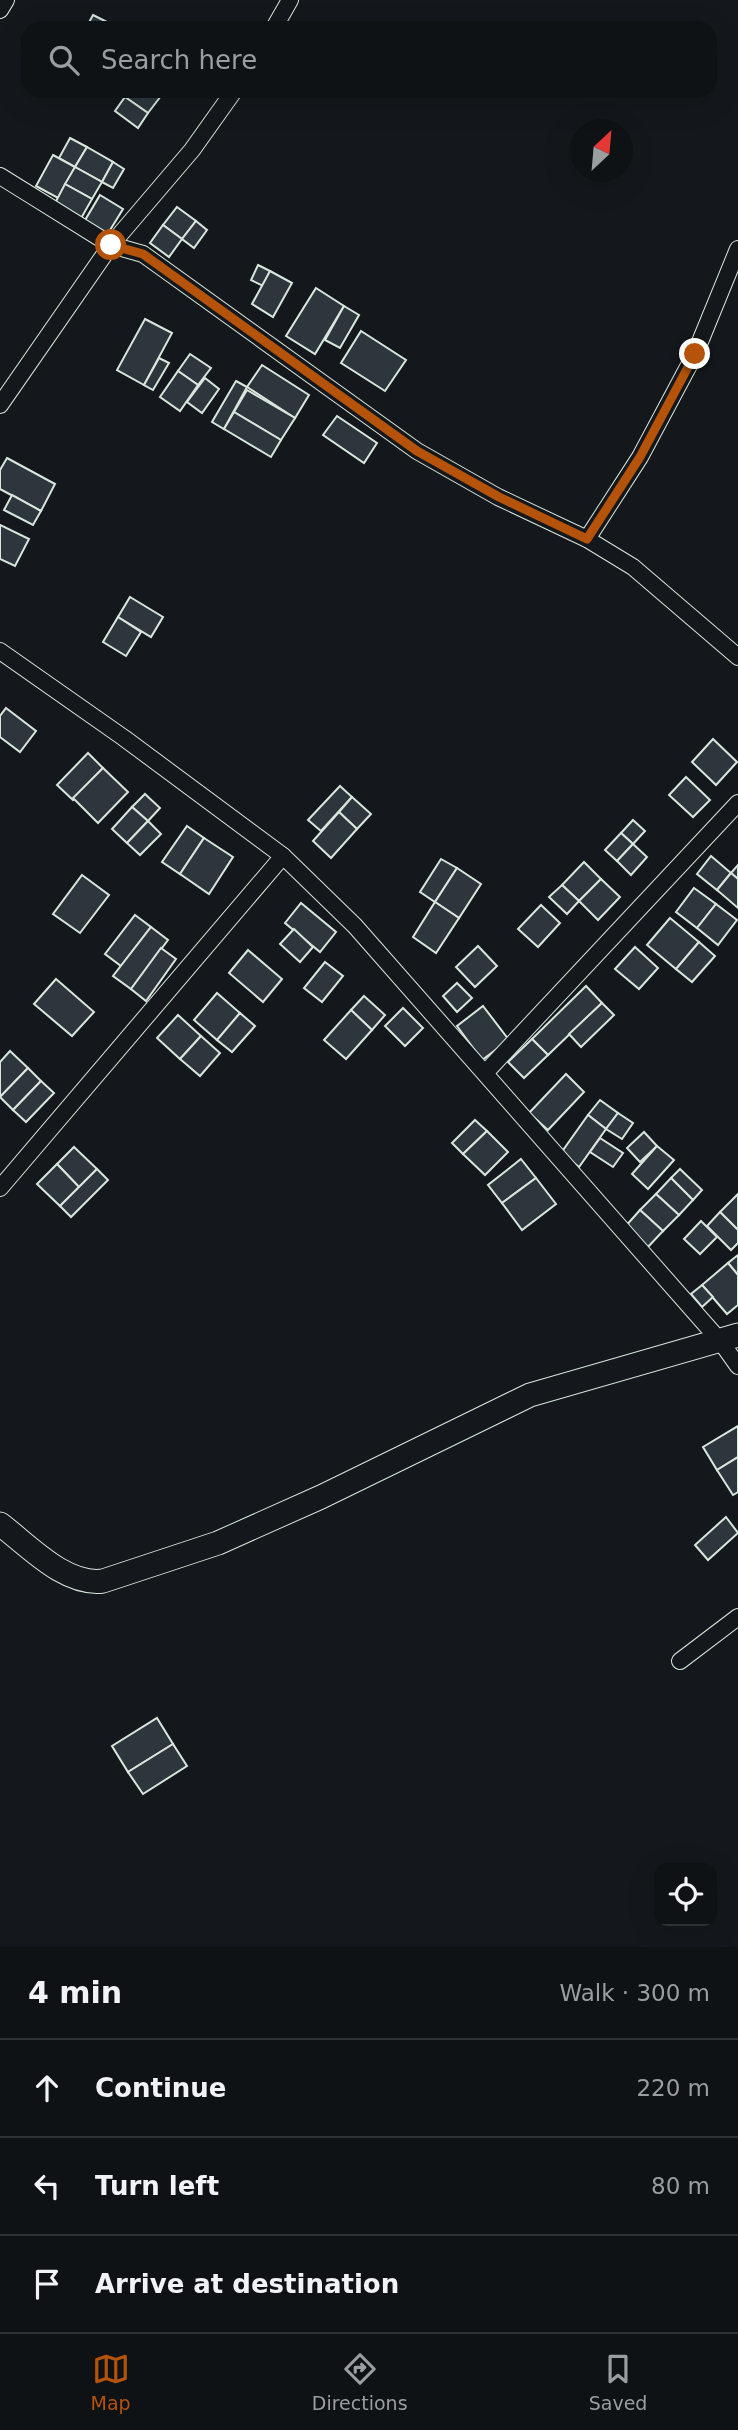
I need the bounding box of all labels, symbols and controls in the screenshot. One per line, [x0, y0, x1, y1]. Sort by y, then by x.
search box [21, 21, 717, 98]
icon: search [45, 41, 83, 79]
text: Search here [101, 45, 257, 75]
north arrow [570, 119, 633, 182]
route start [95, 229, 126, 260]
route end [679, 338, 710, 369]
map controls [654, 1863, 717, 1926]
button: locate [654, 1863, 717, 1926]
text: 4 min [28, 1975, 122, 2010]
text: Walk · 300 m [559, 1980, 710, 2006]
icon: ahead [28, 2069, 66, 2107]
text: Continue [95, 2073, 226, 2103]
text: 220 m [636, 2075, 710, 2101]
icon: left [28, 2167, 66, 2205]
text: Turn left [95, 2171, 219, 2201]
text: 80 m [651, 2173, 710, 2199]
icon: arrive [28, 2265, 66, 2303]
text: Arrive at destination [95, 2269, 399, 2299]
tab: Map [91, 2350, 131, 2414]
tab: Directions [312, 2350, 408, 2414]
tab: Saved [589, 2350, 647, 2414]

